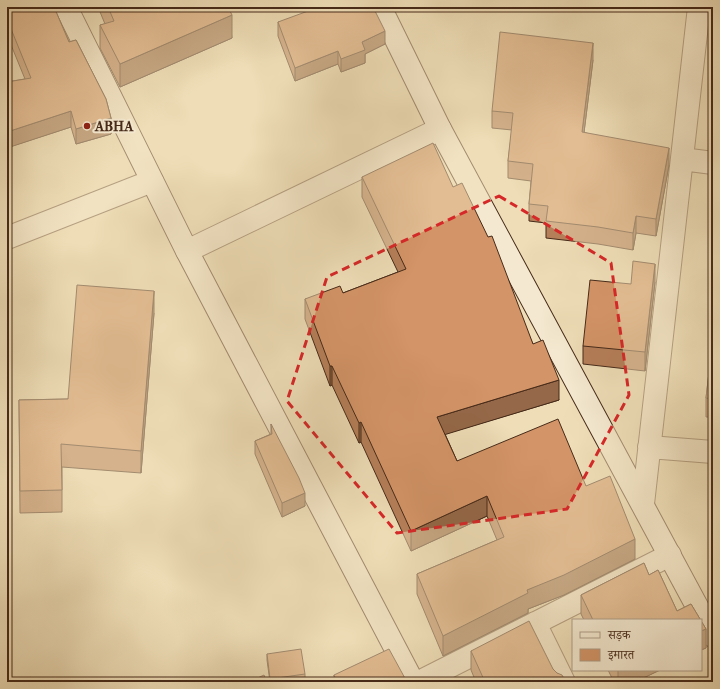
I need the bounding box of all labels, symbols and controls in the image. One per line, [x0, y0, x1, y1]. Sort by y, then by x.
place label: ABHA [94, 118, 134, 135]
marker: ABHA [82, 121, 92, 131]
legend [572, 619, 702, 671]
text: सड़क [607, 628, 632, 642]
text: इमारत [607, 648, 635, 662]

